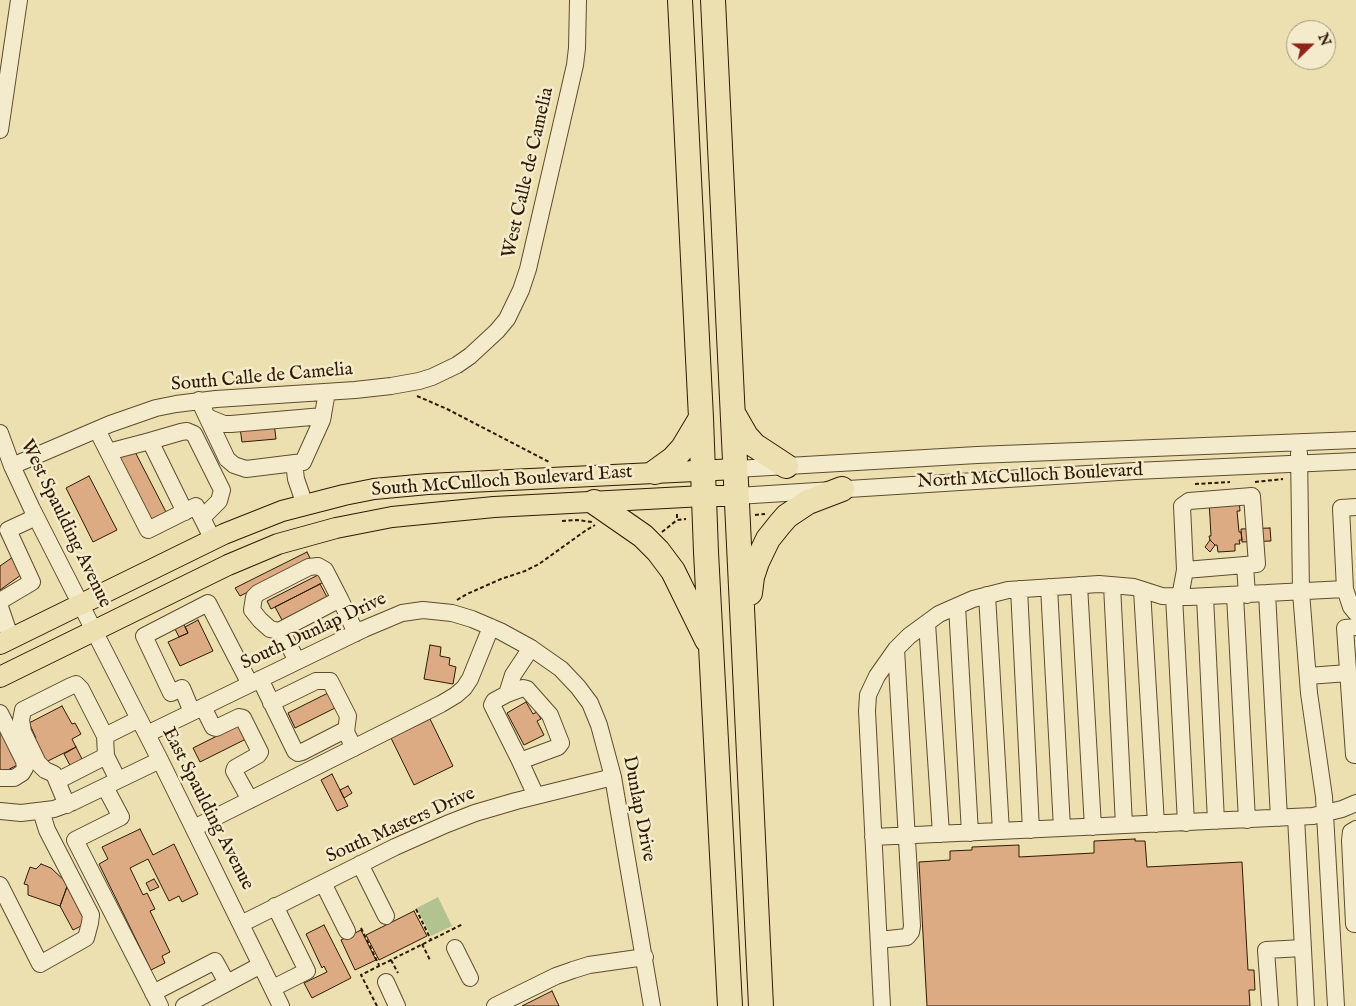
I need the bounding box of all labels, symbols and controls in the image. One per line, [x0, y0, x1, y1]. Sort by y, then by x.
north arrow [1286, 20, 1336, 70]
text: N [1313, 31, 1335, 49]
street label: West Calle de Camelia [498, 85, 560, 261]
street label: South Calle de Camelia [170, 359, 354, 397]
street label: West Spaulding Avenue [14, 436, 116, 612]
street label: North McCulloch Boulevard [916, 460, 1144, 494]
street label: South McCulloch Boulevard East [371, 462, 633, 502]
street label: South Dunlap Drive [238, 588, 390, 676]
street label: East Spaulding Avenue [156, 724, 258, 894]
street label: Dunlap Drive [617, 754, 659, 864]
street label: South Masters Drive [323, 783, 479, 869]

